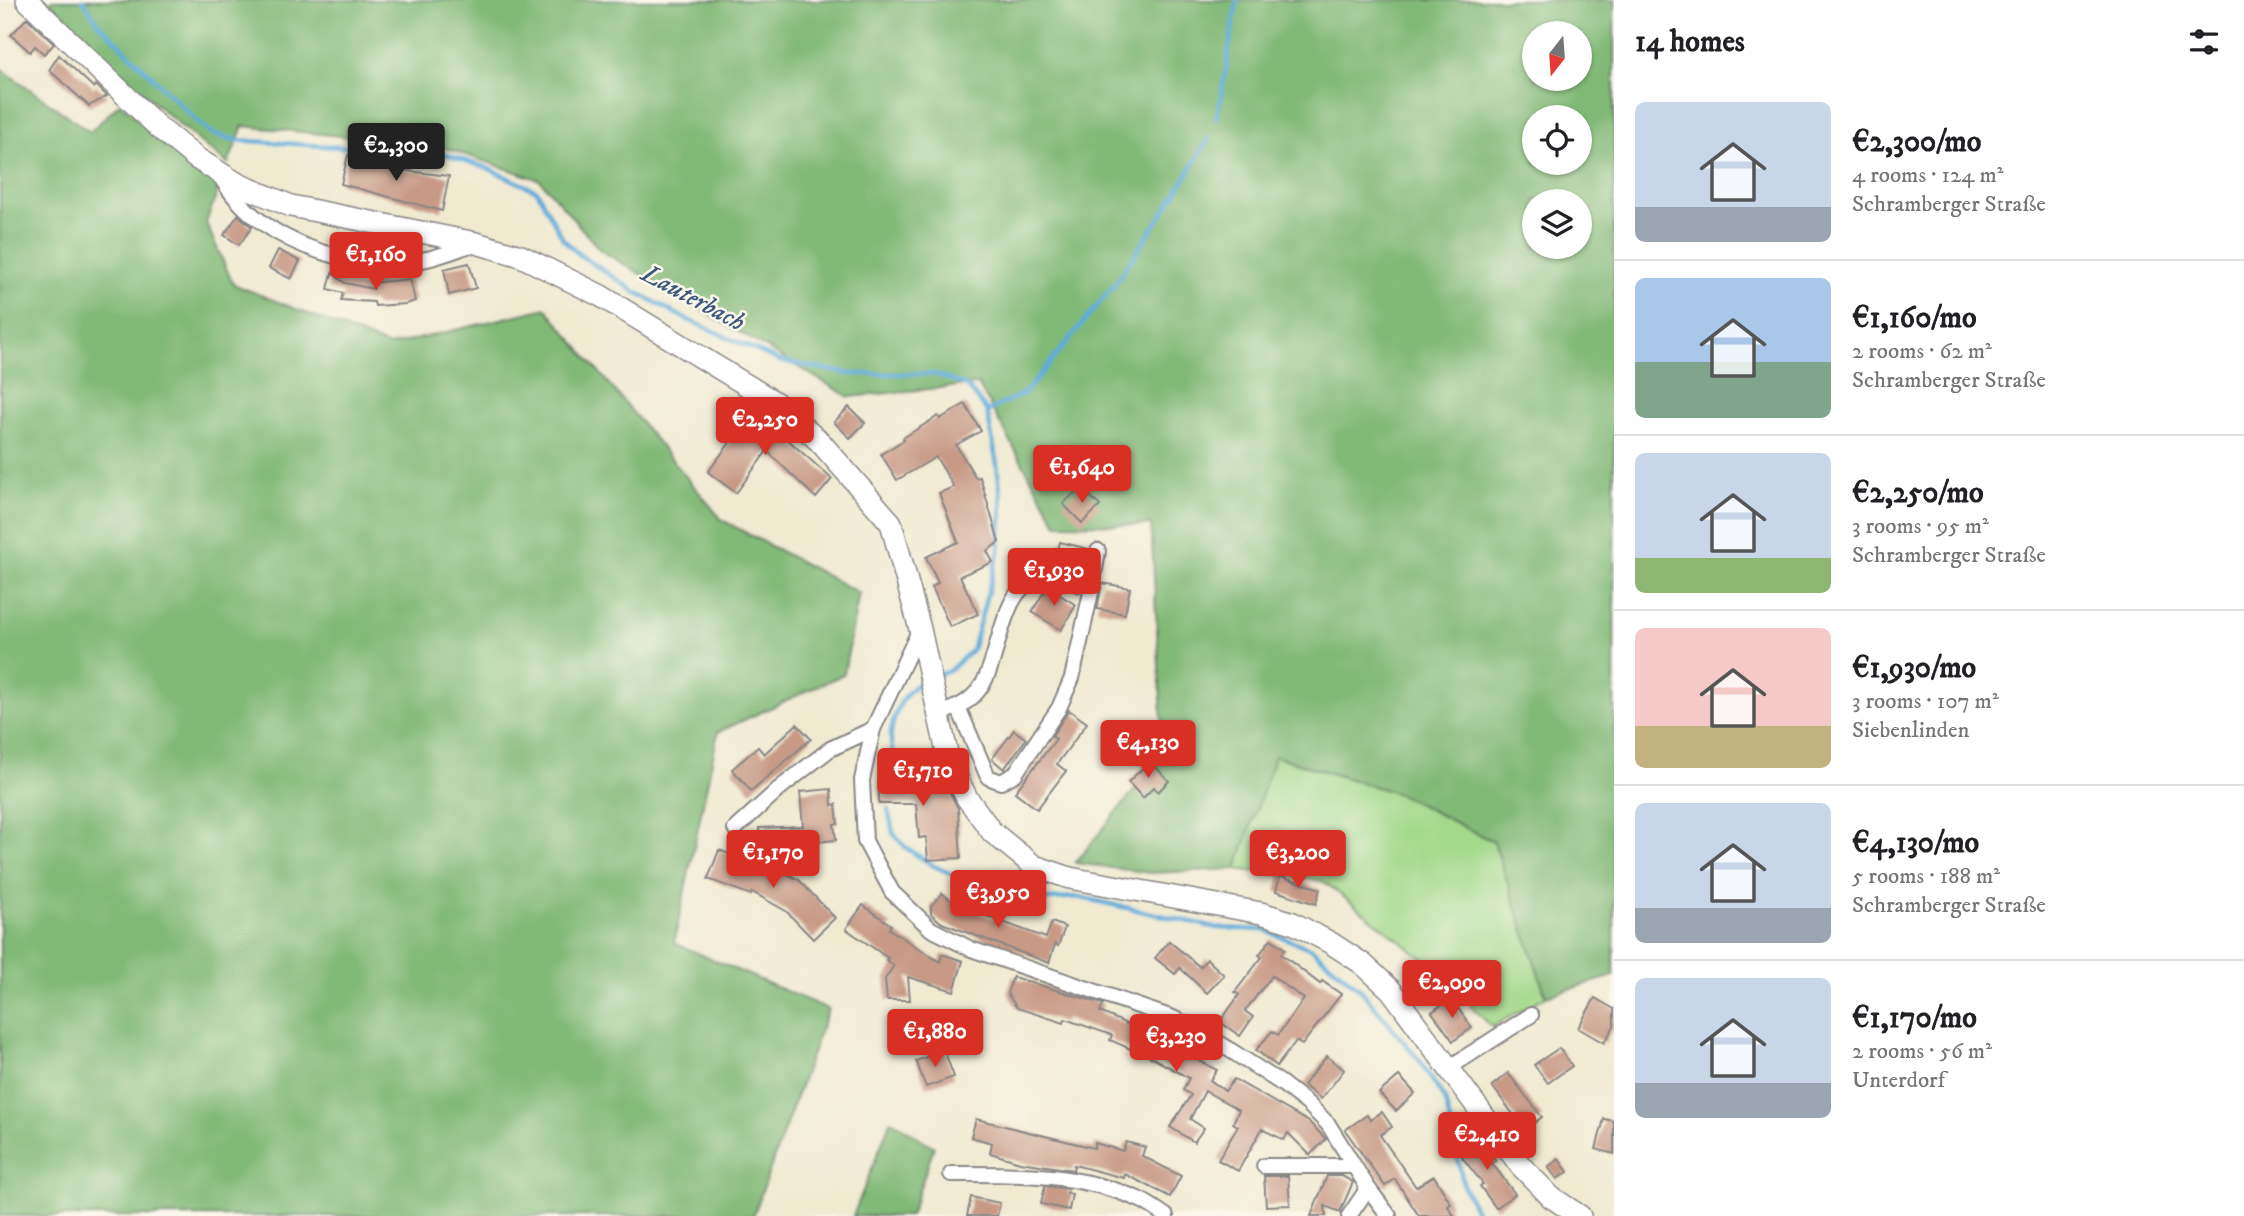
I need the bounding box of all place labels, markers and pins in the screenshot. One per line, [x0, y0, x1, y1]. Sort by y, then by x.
pin: €2,300 [339, 124, 453, 183]
pin: €1,160 [319, 232, 433, 292]
pin: €2,250 [708, 398, 822, 457]
pin: €1,640 [1025, 446, 1139, 505]
pin: €1,930 [997, 548, 1111, 608]
pin: €4,130 [1091, 720, 1205, 780]
pin: €1,710 [866, 748, 980, 808]
pin: €1,170 [716, 830, 830, 890]
pin: €3,200 [1241, 830, 1355, 890]
pin: €3,950 [941, 870, 1055, 930]
pin: €2,090 [1395, 960, 1509, 1020]
pin: €1,880 [878, 1010, 992, 1069]
pin: €3,230 [1119, 1014, 1233, 1074]
pin: €2,410 [1430, 1112, 1544, 1172]

